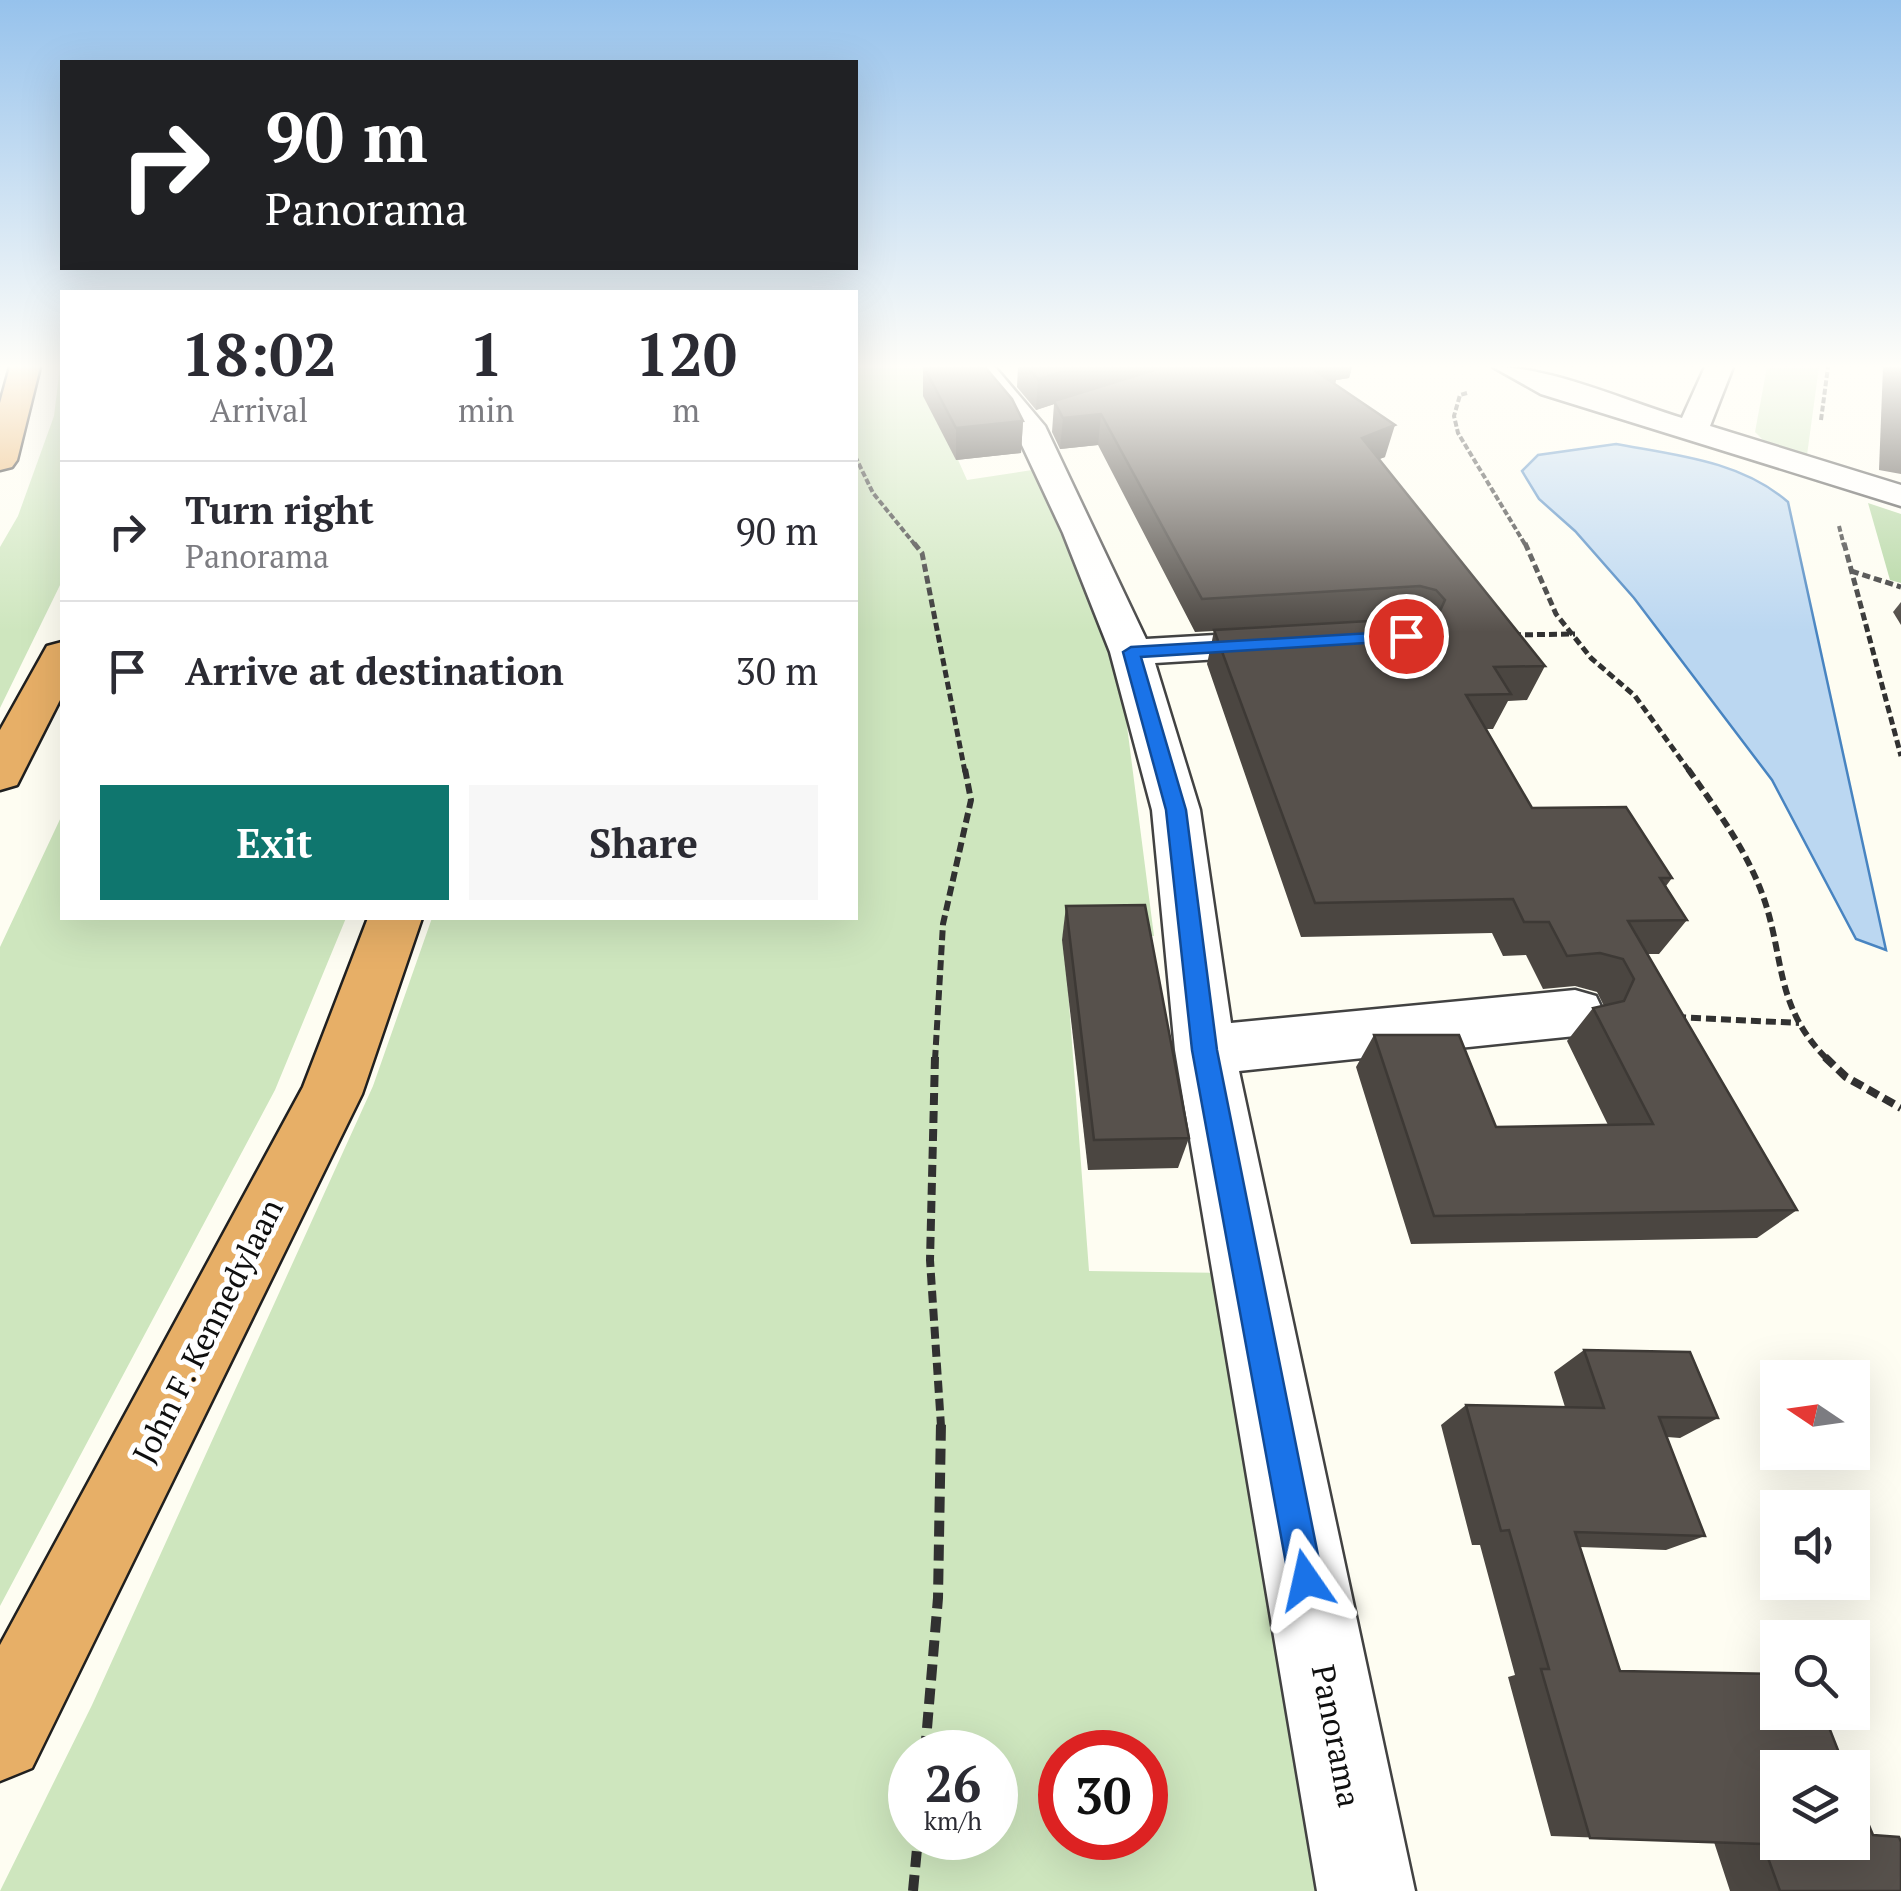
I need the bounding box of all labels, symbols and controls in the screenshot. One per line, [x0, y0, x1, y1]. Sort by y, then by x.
text: 90 m [265, 89, 428, 182]
icon: right [100, 100, 230, 230]
text: Panorama [265, 178, 468, 238]
text: 18:02 [181, 314, 337, 393]
text: 1 [469, 314, 503, 393]
text: 120 [635, 314, 737, 393]
text: Arrival [210, 389, 308, 431]
text: min [458, 389, 514, 431]
text: m [672, 389, 700, 431]
text: Turn right [185, 485, 374, 535]
icon: right [100, 504, 155, 559]
text: 90 m [735, 506, 818, 556]
text: Panorama [185, 535, 329, 577]
pin [1364, 594, 1449, 679]
icon: arrive [1379, 609, 1434, 664]
icon: arrive [100, 644, 155, 699]
text: Arrive at destination [185, 646, 564, 696]
text: 30 m [735, 646, 818, 696]
button: Exit [100, 785, 449, 900]
button: Share [469, 785, 818, 900]
street label: John F. Kennedylaan [122, 1191, 292, 1470]
north arrow [1760, 1360, 1870, 1470]
map controls [1760, 1360, 1870, 1860]
button: sound [1760, 1490, 1870, 1600]
position arrow [1254, 1528, 1358, 1632]
button: search [1760, 1620, 1870, 1730]
street label: Panorama [1303, 1661, 1371, 1811]
speed limit sign: 30 [1038, 1730, 1168, 1860]
text: 26 [925, 1750, 981, 1816]
button: layers [1760, 1750, 1870, 1860]
text: km/h [924, 1804, 982, 1837]

